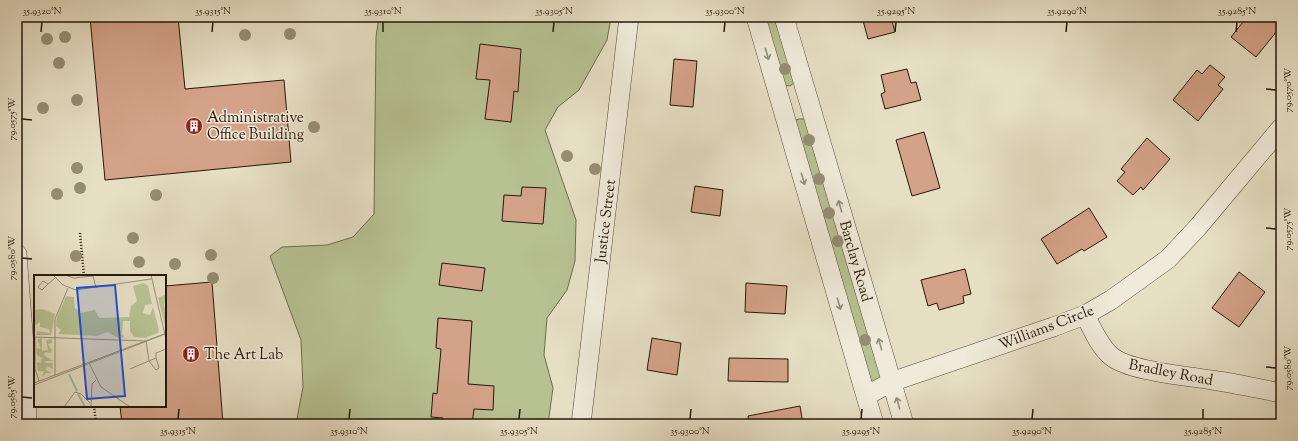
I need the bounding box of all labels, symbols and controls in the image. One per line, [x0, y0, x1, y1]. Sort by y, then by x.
text: 35.9320°N [22, 4, 62, 19]
text: 35.9315°N [195, 4, 231, 19]
text: 35.9310°N [364, 4, 402, 19]
text: 35.9305°N [535, 4, 573, 19]
text: 35.9300°N [705, 4, 745, 19]
text: 35.9295°N [877, 4, 915, 19]
text: 35.9290°N [1047, 4, 1087, 19]
text: 35.9285°N [1218, 4, 1256, 19]
one-way arrow [764, 48, 771, 61]
text: 79.0570°W [1281, 68, 1296, 112]
text: 79.0575°W [5, 98, 20, 140]
place label: Administrative Office Building [207, 108, 304, 146]
building icon: Administrative Office Building [184, 116, 204, 136]
one-way arrow [800, 173, 807, 186]
street label: Justice Street [591, 178, 622, 265]
one-way arrow [836, 200, 843, 213]
text: 79.0575°W [1281, 208, 1296, 250]
street label: Barclay Road [833, 218, 876, 305]
text: 79.0580°W [5, 236, 20, 280]
inset map [34, 275, 166, 407]
one-way arrow [836, 297, 843, 310]
street label: Williams Circle [996, 301, 1097, 356]
one-way arrow [876, 338, 883, 351]
building icon: The Art Lab [181, 344, 201, 364]
place label: The Art Lab [204, 345, 283, 366]
text: 79.0580°W [1281, 346, 1296, 390]
street label: Bradley Road [1127, 355, 1215, 392]
text: 79.0585°W [5, 376, 20, 418]
one-way arrow [894, 397, 901, 410]
text: 35.9315°N [160, 424, 196, 439]
text: 35.9310°N [330, 424, 368, 439]
text: 35.9305°N [500, 424, 538, 439]
text: 35.9300°N [670, 424, 710, 439]
text: 35.9295°N [842, 424, 880, 439]
text: 35.9290°N [1012, 424, 1052, 439]
text: 35.9285°N [1184, 424, 1222, 439]

